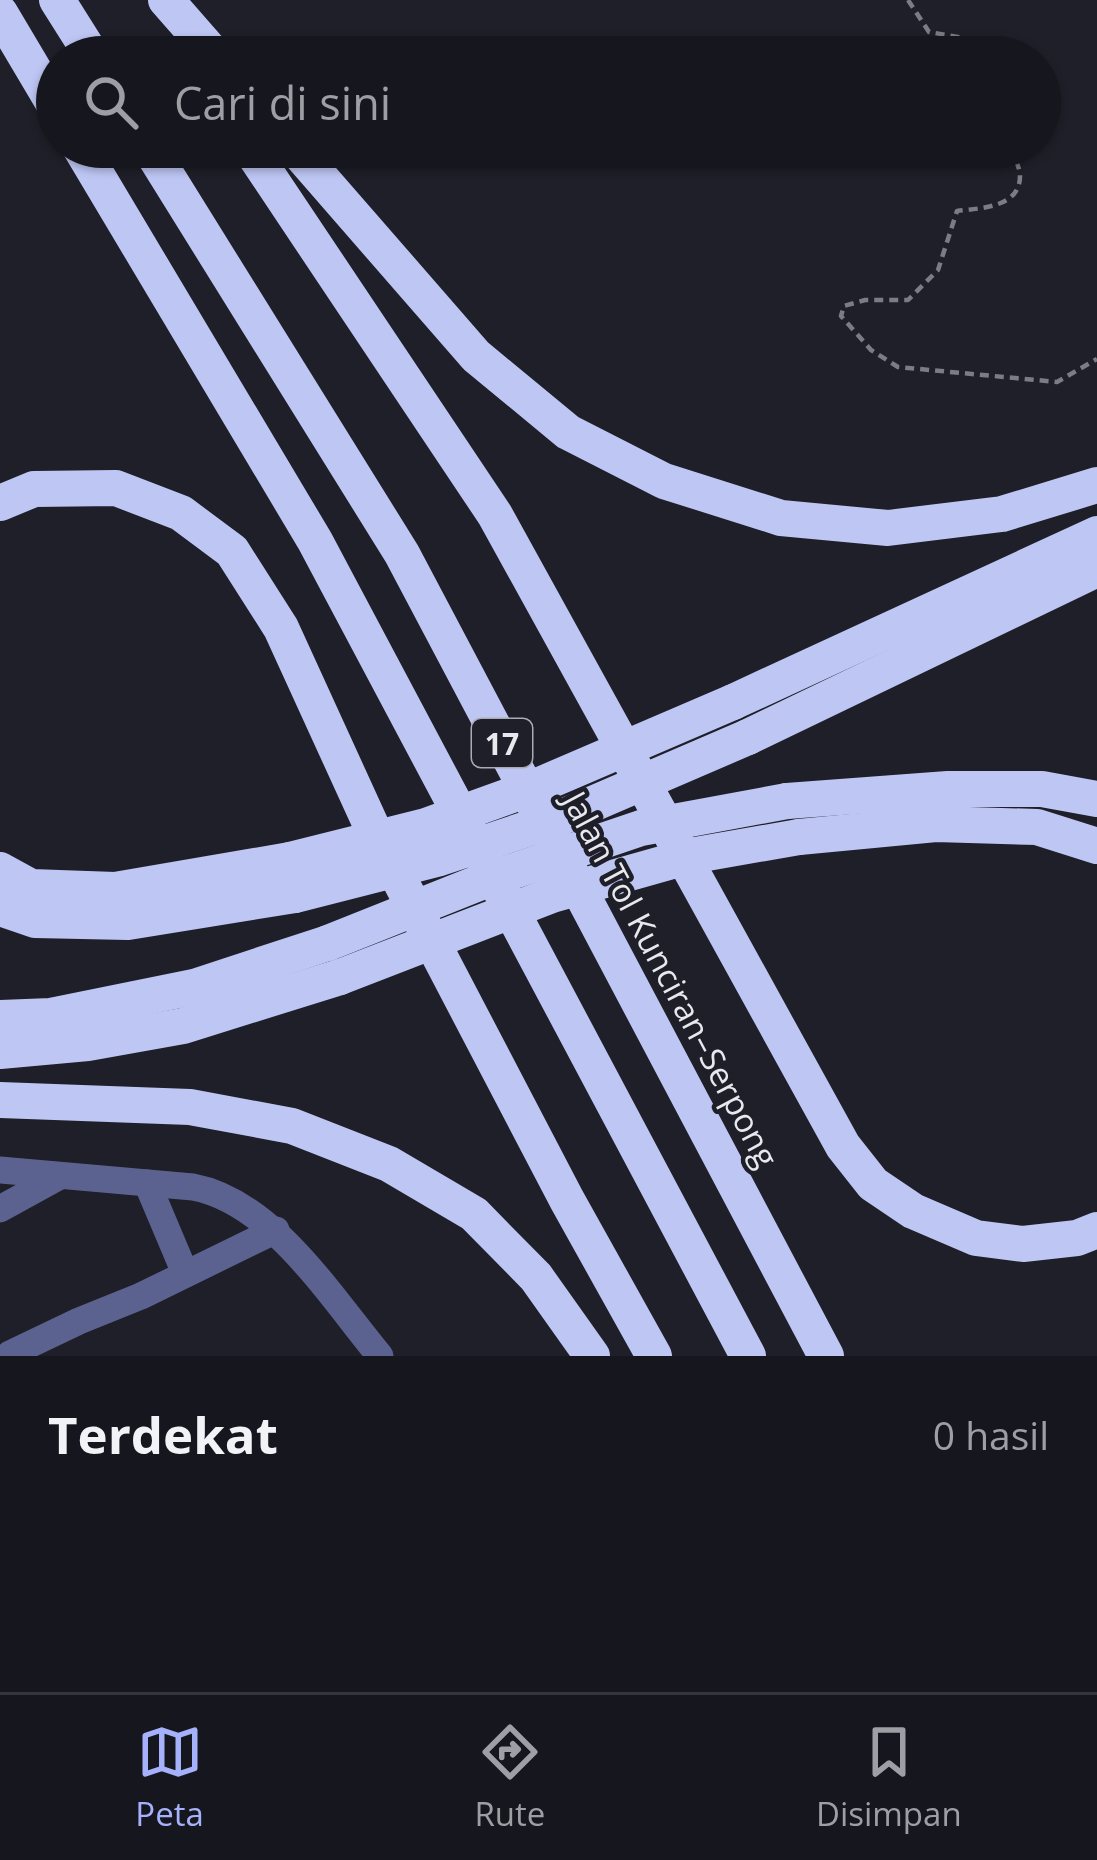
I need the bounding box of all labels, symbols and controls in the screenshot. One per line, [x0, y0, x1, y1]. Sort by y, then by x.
search box [36, 36, 1061, 168]
icon: search [78, 69, 144, 135]
text: Cari di sini [174, 72, 391, 133]
road number: 17 [472, 719, 532, 767]
street label: Jalan Tol Kunciran–Serpong [551, 781, 789, 1175]
text: Terdekat [48, 1399, 278, 1469]
text: 0 hasil [933, 1408, 1049, 1461]
tab: Peta [135, 1719, 204, 1836]
tab: Rute [474, 1719, 545, 1836]
tab: Disimpan [816, 1719, 962, 1836]

